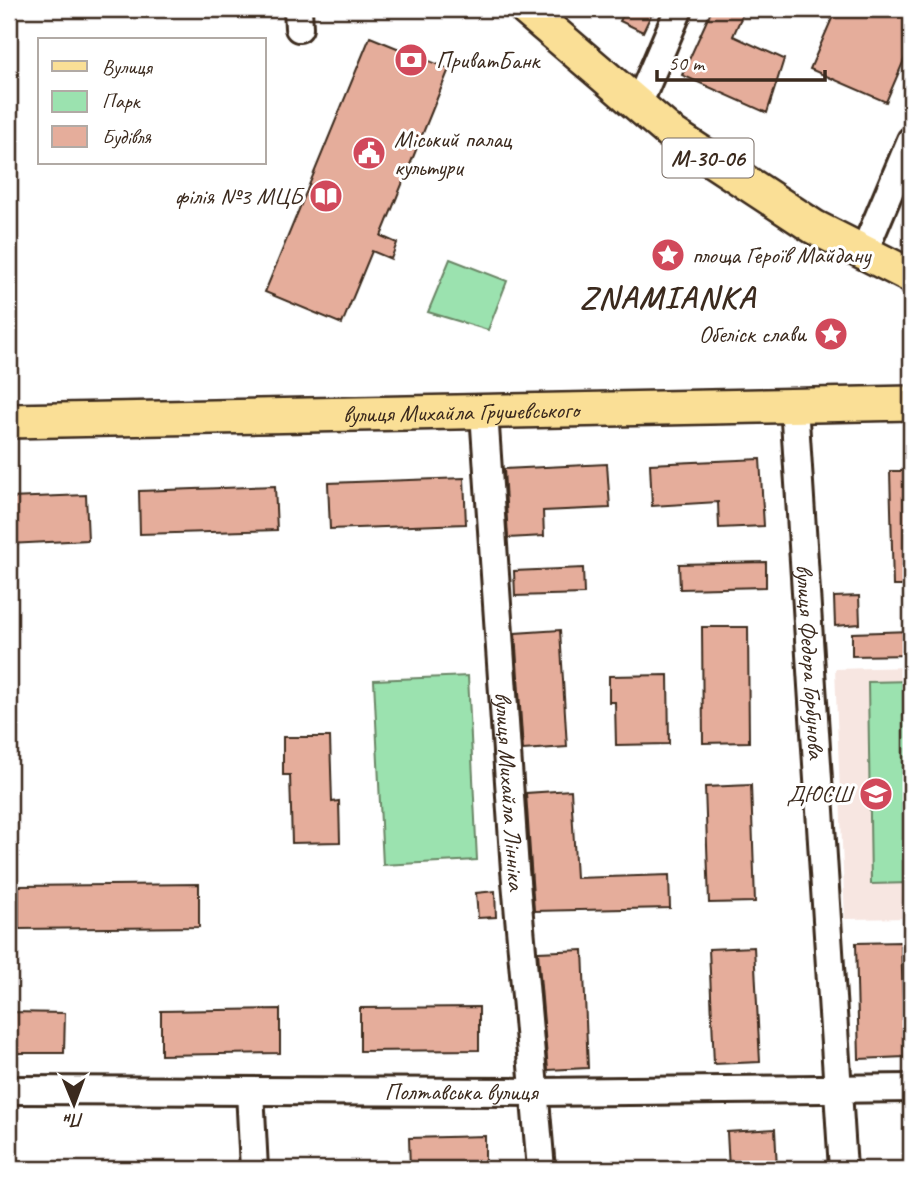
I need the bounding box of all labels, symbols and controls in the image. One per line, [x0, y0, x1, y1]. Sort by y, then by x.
legend [38, 38, 266, 164]
scale bar [657, 38, 825, 82]
bank icon: ПриватБанк [392, 41, 430, 79]
place label: ПриватБанк [436, 45, 542, 75]
text: 50 m [668, 50, 706, 76]
text: Вулиця [102, 54, 153, 80]
text: Парк [102, 88, 142, 114]
text: Будівля [102, 124, 152, 150]
place label: Міський палац культури [394, 124, 513, 182]
public building icon: Міський палац культури [350, 134, 388, 172]
road number: М-30-06 [662, 139, 754, 178]
library icon: філія №3 МЦБ [307, 177, 345, 215]
place label: філія №3 МЦБ [175, 181, 305, 211]
place icon: площа Героїв Майдану [649, 236, 687, 274]
place label: площа Героїв Майдану [692, 240, 872, 270]
district label: ZNAMIANKA [580, 277, 757, 318]
place icon: Обеліск слави [812, 315, 850, 353]
place label: Обеліск слави [699, 319, 807, 349]
street label: вулиця Михайла Грушевського [343, 395, 582, 429]
street label: вулиця Федора Горбунова [789, 563, 832, 761]
street label: вулиця Михайла Лінніка [488, 691, 532, 893]
school or university icon: ДЮСШ [857, 775, 895, 813]
place label: ДЮСШ [786, 779, 856, 809]
north arrow [38, 1070, 108, 1140]
street label: Полтавська вулиця [384, 1076, 539, 1107]
text: Пн [63, 1108, 84, 1132]

